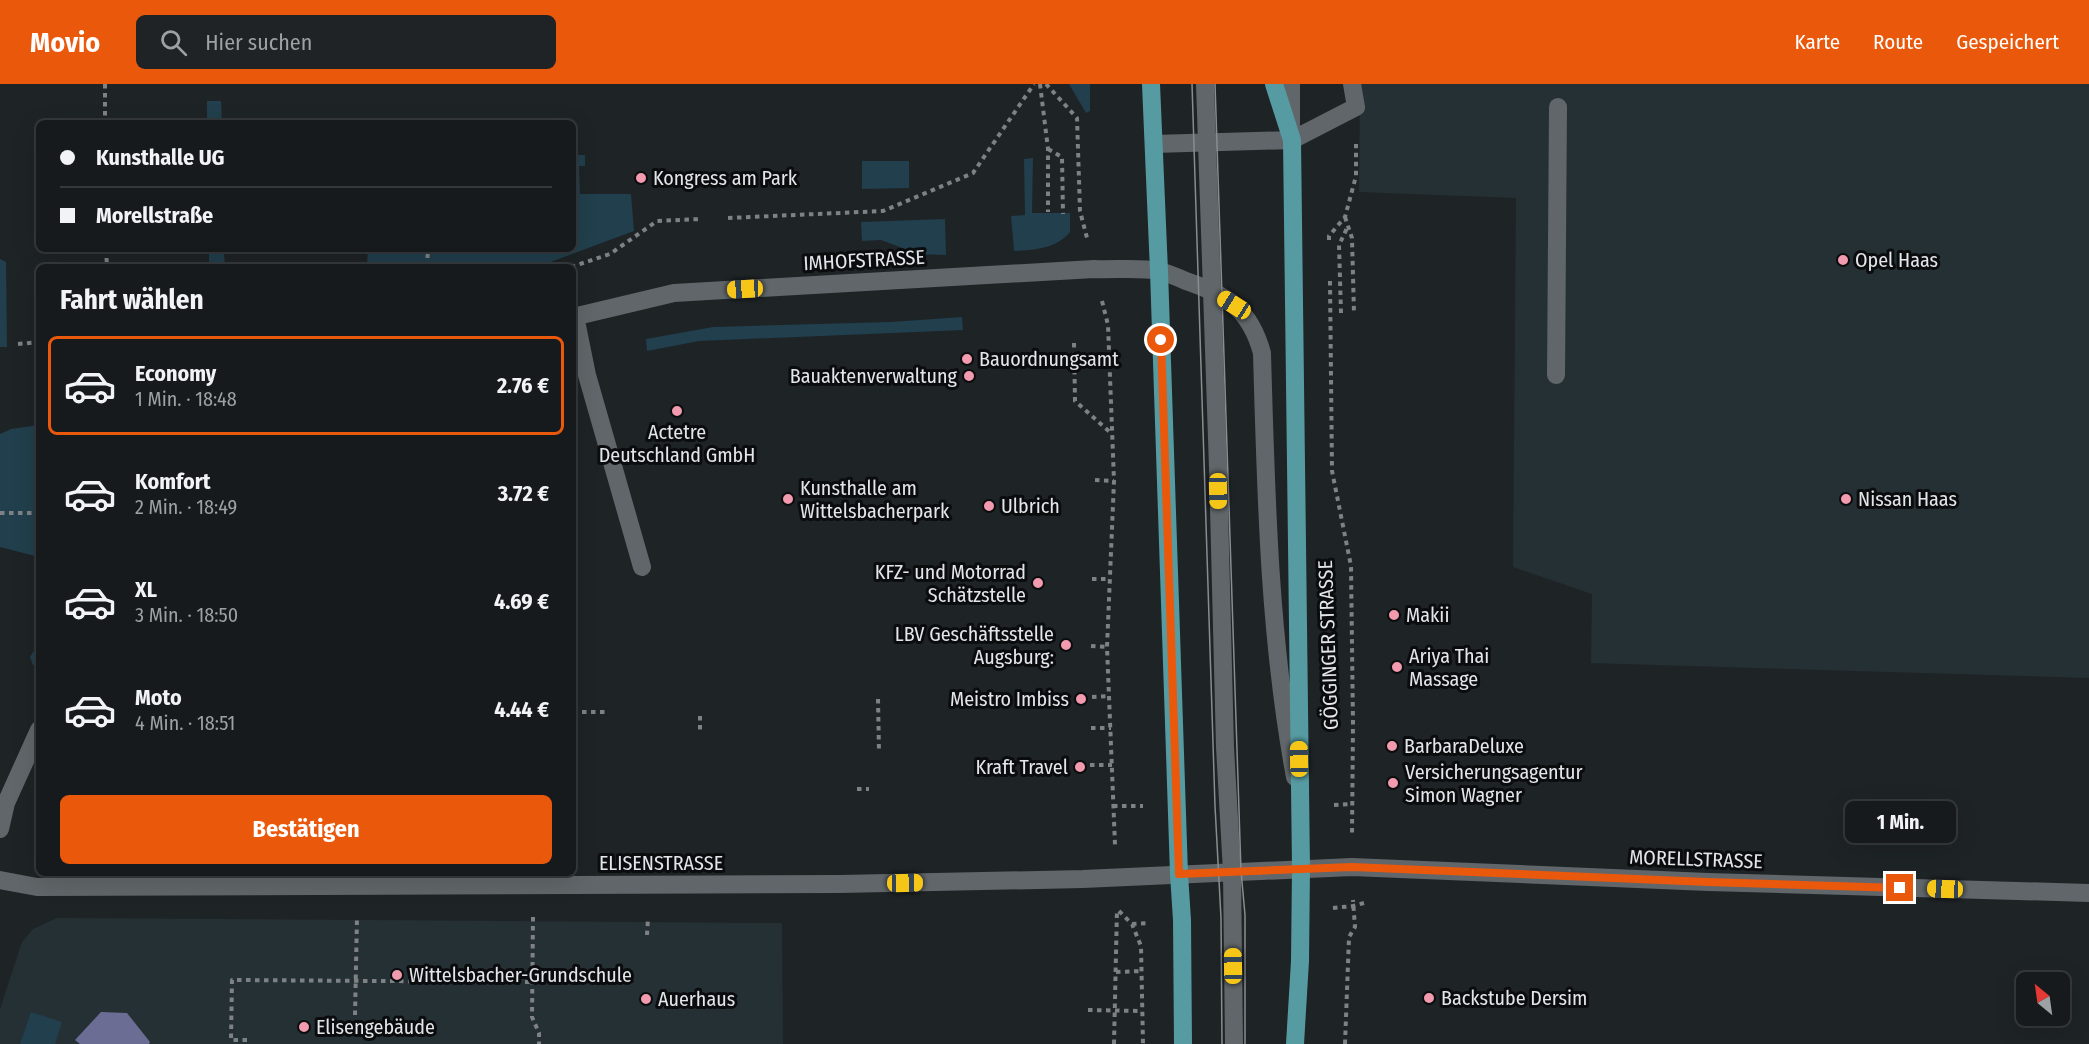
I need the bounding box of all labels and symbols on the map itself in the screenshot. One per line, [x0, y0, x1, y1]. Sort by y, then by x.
place label: Kongress am Park [653, 166, 798, 190]
marker: Kongress am Park [634, 171, 648, 185]
street label: IMHOFSTRASSE [803, 245, 925, 275]
place label: Opel Haas [1855, 248, 1938, 272]
marker: Opel Haas [1836, 253, 1850, 267]
car [727, 279, 763, 299]
car [1214, 288, 1254, 322]
route start [1147, 326, 1174, 353]
place label: Bauordnungsamt [979, 347, 1119, 371]
marker: Bauordnungsamt [960, 352, 974, 366]
place label: Bauaktenverwaltung [790, 364, 958, 388]
marker: Bauaktenverwaltung [962, 369, 976, 383]
marker: Actetre Deutschland GmbH [670, 404, 684, 418]
place label: Actetre Deutschland GmbH [599, 420, 755, 467]
car [1209, 473, 1227, 509]
place label: Kunsthalle am Wittelsbacherpark [800, 476, 950, 523]
place label: Nissan Haas [1858, 487, 1957, 511]
marker: Kunsthalle am Wittelsbacherpark [781, 492, 795, 506]
marker: Nissan Haas [1839, 492, 1853, 506]
place label: Ulbrich [1001, 494, 1060, 518]
marker: Ulbrich [982, 499, 996, 513]
place label: KFZ- und Motorrad Schätzstelle [875, 560, 1026, 607]
street label: GÖGGINGER STRASSE [1313, 560, 1343, 730]
marker: KFZ- und Motorrad Schätzstelle [1031, 576, 1045, 590]
place label: Makii [1406, 603, 1449, 627]
marker: Makii [1387, 608, 1401, 622]
place label: LBV Geschäftsstelle Augsburg: [895, 622, 1054, 669]
marker: LBV Geschäftsstelle Augsburg: [1059, 638, 1073, 652]
place label: Ariya Thai Massage [1409, 644, 1489, 691]
marker: Ariya Thai Massage [1390, 660, 1404, 674]
place label: Meistro Imbiss [950, 687, 1069, 711]
marker: Meistro Imbiss [1074, 692, 1088, 706]
place label: BarbaraDeluxe [1404, 734, 1524, 758]
marker: BarbaraDeluxe [1385, 739, 1399, 753]
car [1290, 741, 1308, 777]
place label: Kraft Travel [975, 755, 1068, 779]
marker: Kraft Travel [1073, 760, 1087, 774]
place label: Versicherungsagentur Simon Wagner [1405, 760, 1583, 807]
marker: Versicherungsagentur Simon Wagner [1386, 776, 1400, 790]
callout: 1 Min. [1844, 801, 1956, 843]
street label: MORELLSTRASSE [1629, 845, 1763, 873]
street label: ELISENSTRASSE [599, 851, 723, 875]
car [887, 874, 923, 892]
route end [1886, 874, 1913, 901]
car [1927, 879, 1963, 899]
car [1224, 948, 1242, 984]
place label: Wittelsbacher-Grundschule [409, 963, 632, 987]
marker: Wittelsbacher-Grundschule [390, 968, 404, 982]
north arrow [2016, 972, 2070, 1026]
place label: Backstube Dersim [1441, 986, 1587, 1010]
place label: Auerhaus [658, 987, 735, 1011]
marker: Backstube Dersim [1422, 991, 1436, 1005]
marker: Auerhaus [639, 992, 653, 1006]
place label: Elisengebäude [316, 1015, 435, 1039]
marker: Elisengebäude [297, 1020, 311, 1034]

